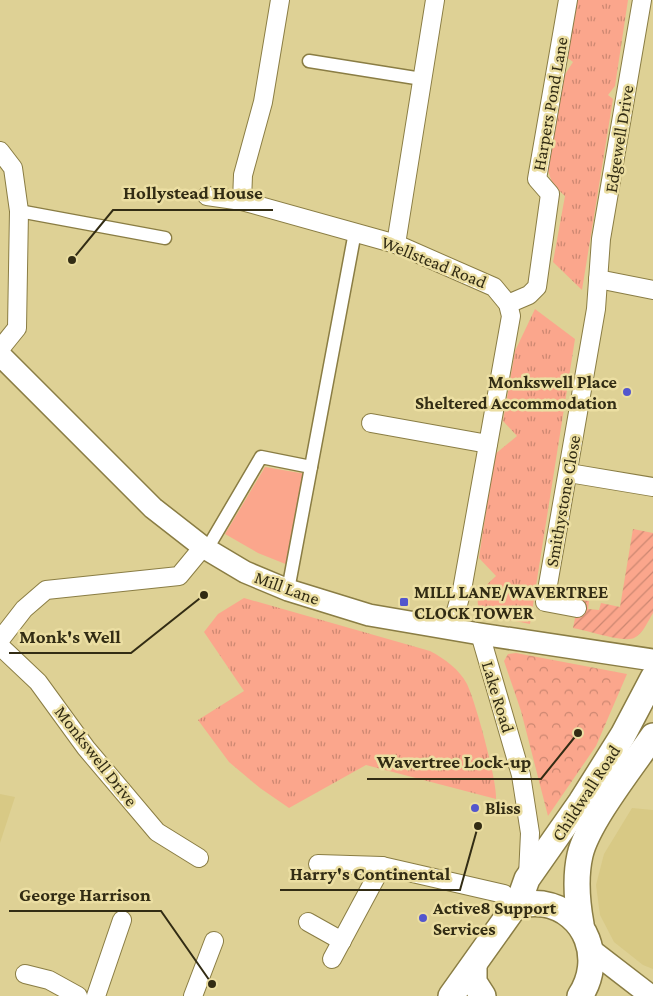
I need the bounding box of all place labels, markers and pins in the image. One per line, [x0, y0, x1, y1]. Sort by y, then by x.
callout: Hollystead House [113, 176, 273, 210]
place label: Monkswell Place Sheltered Accommodation [415, 372, 618, 413]
marker: Monkswell Place Sheltered Accommodation [621, 386, 633, 398]
place label: MILL LANE/WAVERTREE CLOCK TOWER [414, 582, 608, 623]
marker: MILL LANE/WAVERTREE CLOCK TOWER [398, 596, 410, 608]
callout: Monk's Well [9, 619, 131, 653]
callout: Wavertree Lock-up [367, 745, 541, 779]
place label: Bliss [485, 798, 521, 818]
marker: Bliss [469, 802, 481, 814]
callout: Harry's Continental [280, 856, 460, 890]
callout: George Harrison [9, 877, 161, 911]
place label: Active8 Support Services [432, 898, 557, 939]
marker: Active8 Support Services [417, 912, 429, 924]

